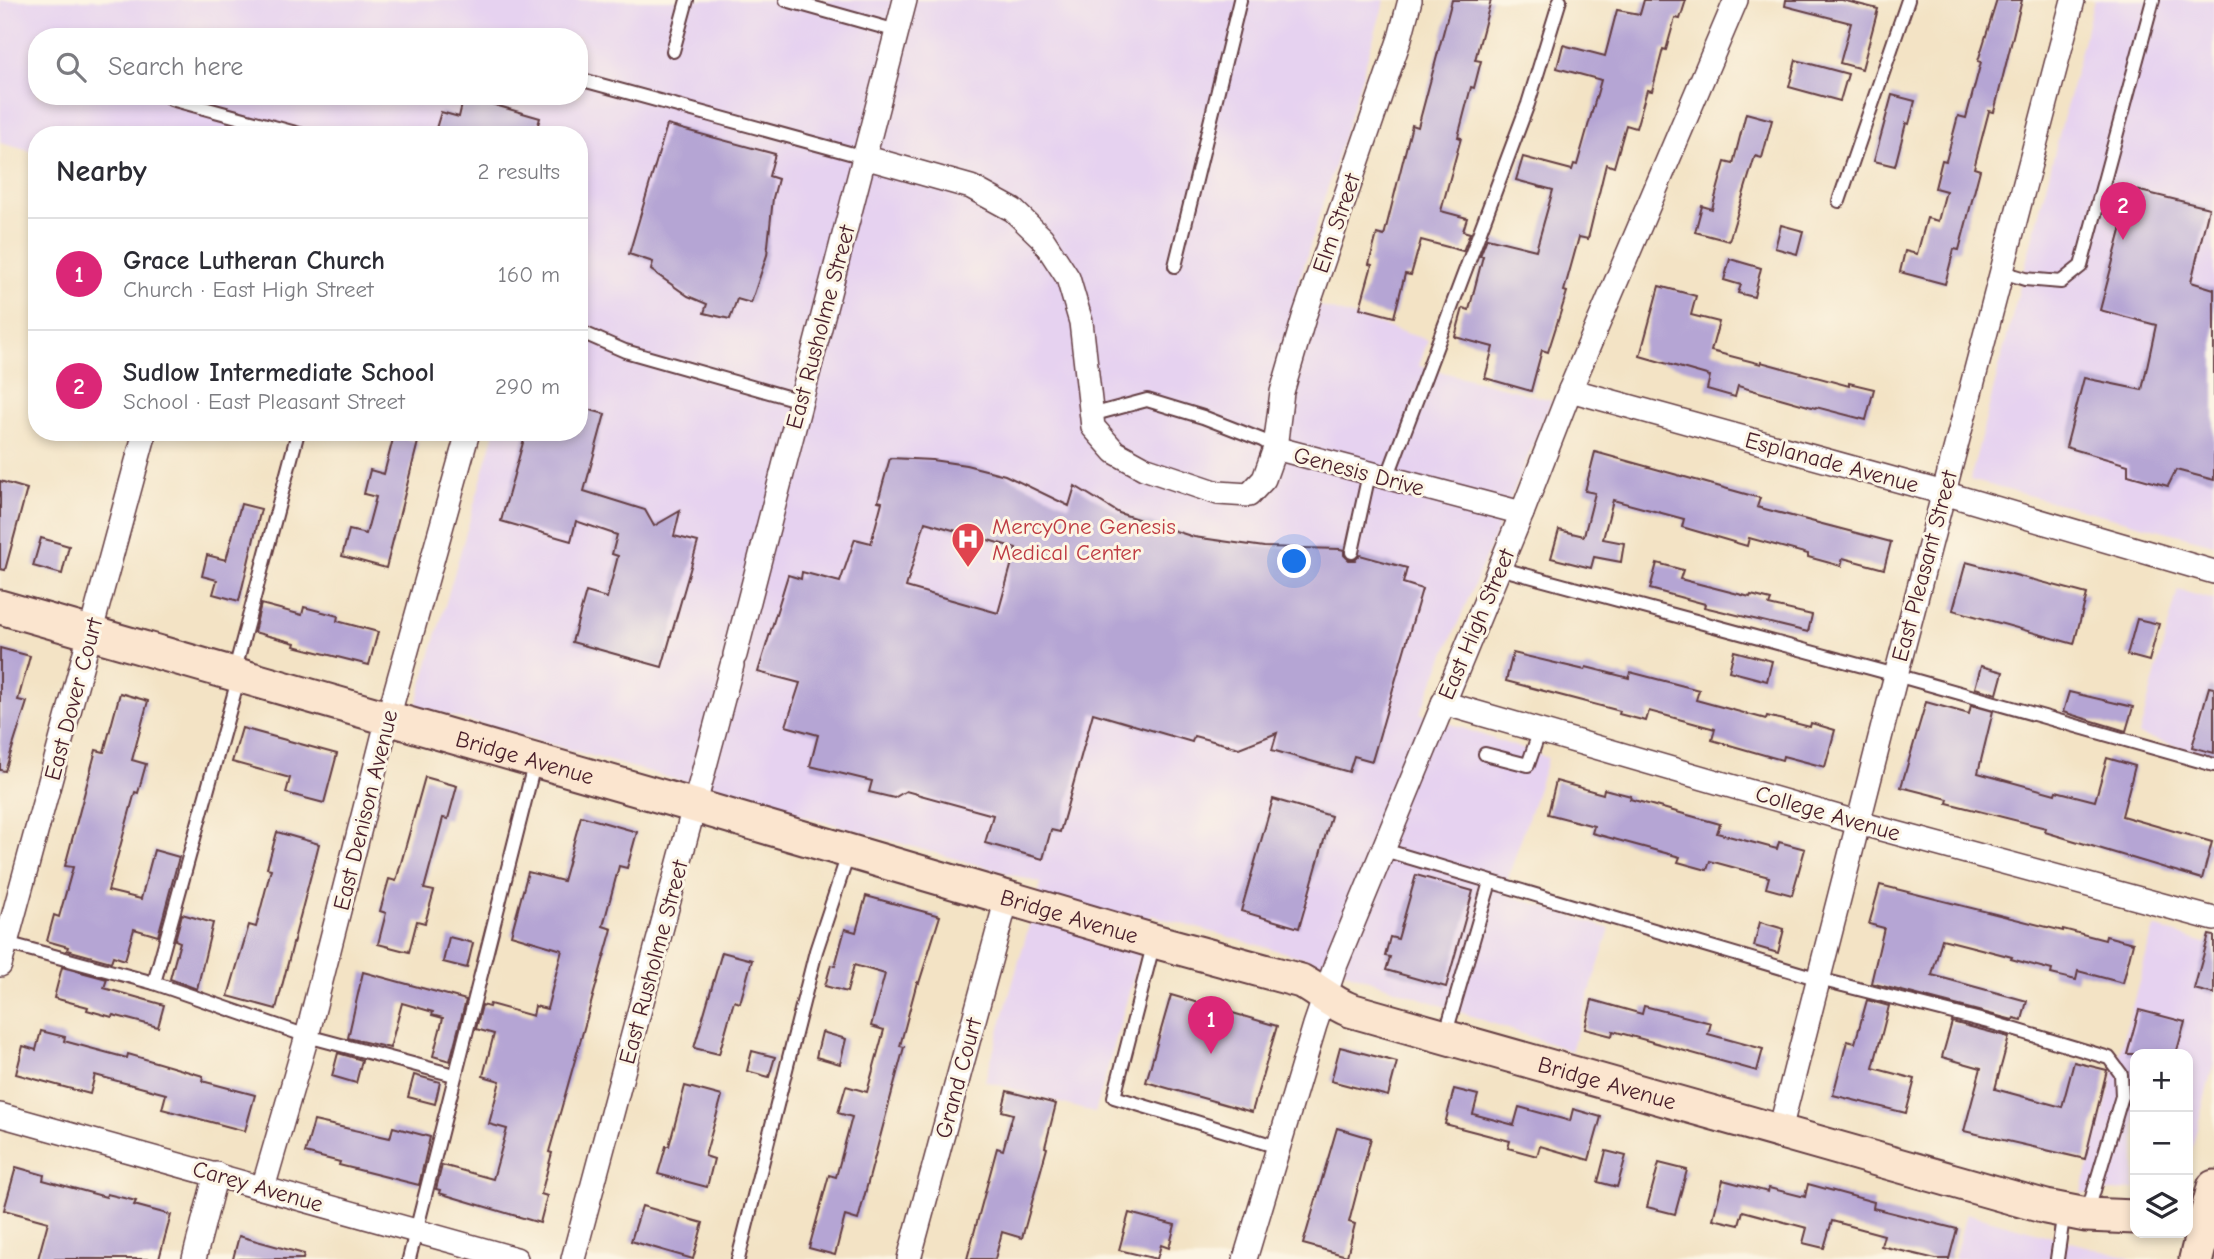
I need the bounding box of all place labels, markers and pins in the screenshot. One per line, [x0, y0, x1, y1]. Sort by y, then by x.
pin: 2 [2100, 182, 2146, 240]
place label: MercyOne Genesis Medical Center [992, 513, 1176, 566]
hospital icon: MercyOne Genesis Medical Center [949, 520, 987, 569]
pin: 1 [1188, 996, 1234, 1054]

